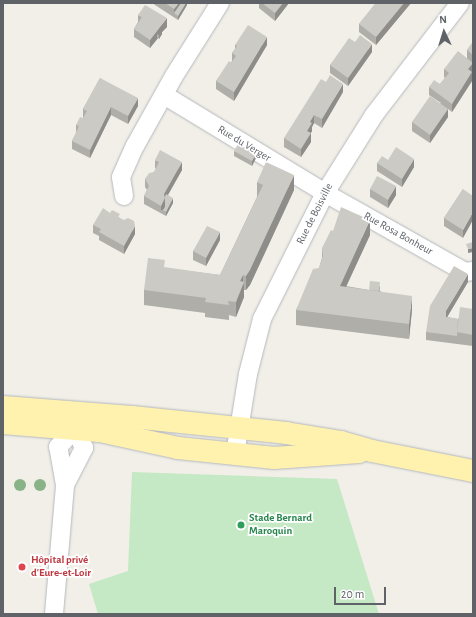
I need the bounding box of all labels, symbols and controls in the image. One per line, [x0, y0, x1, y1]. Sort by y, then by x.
north arrow [424, 12, 464, 52]
text: N [439, 14, 447, 25]
street label: Rue du Verger [215, 123, 273, 165]
street label: Rue de Boisville [294, 181, 336, 247]
street label: Rue Rosa Bonheur [361, 210, 435, 258]
place label: Stade Bernard Maroquin [249, 512, 312, 538]
marker: Stade Bernard Maroquin [236, 520, 246, 530]
place label: Hôpital privé d'Eure-et-Loir [31, 554, 91, 580]
marker: Hôpital privé d'Eure-et-Loir [16, 561, 28, 573]
scale bar [336, 579, 388, 605]
text: 20 m [341, 588, 364, 600]

